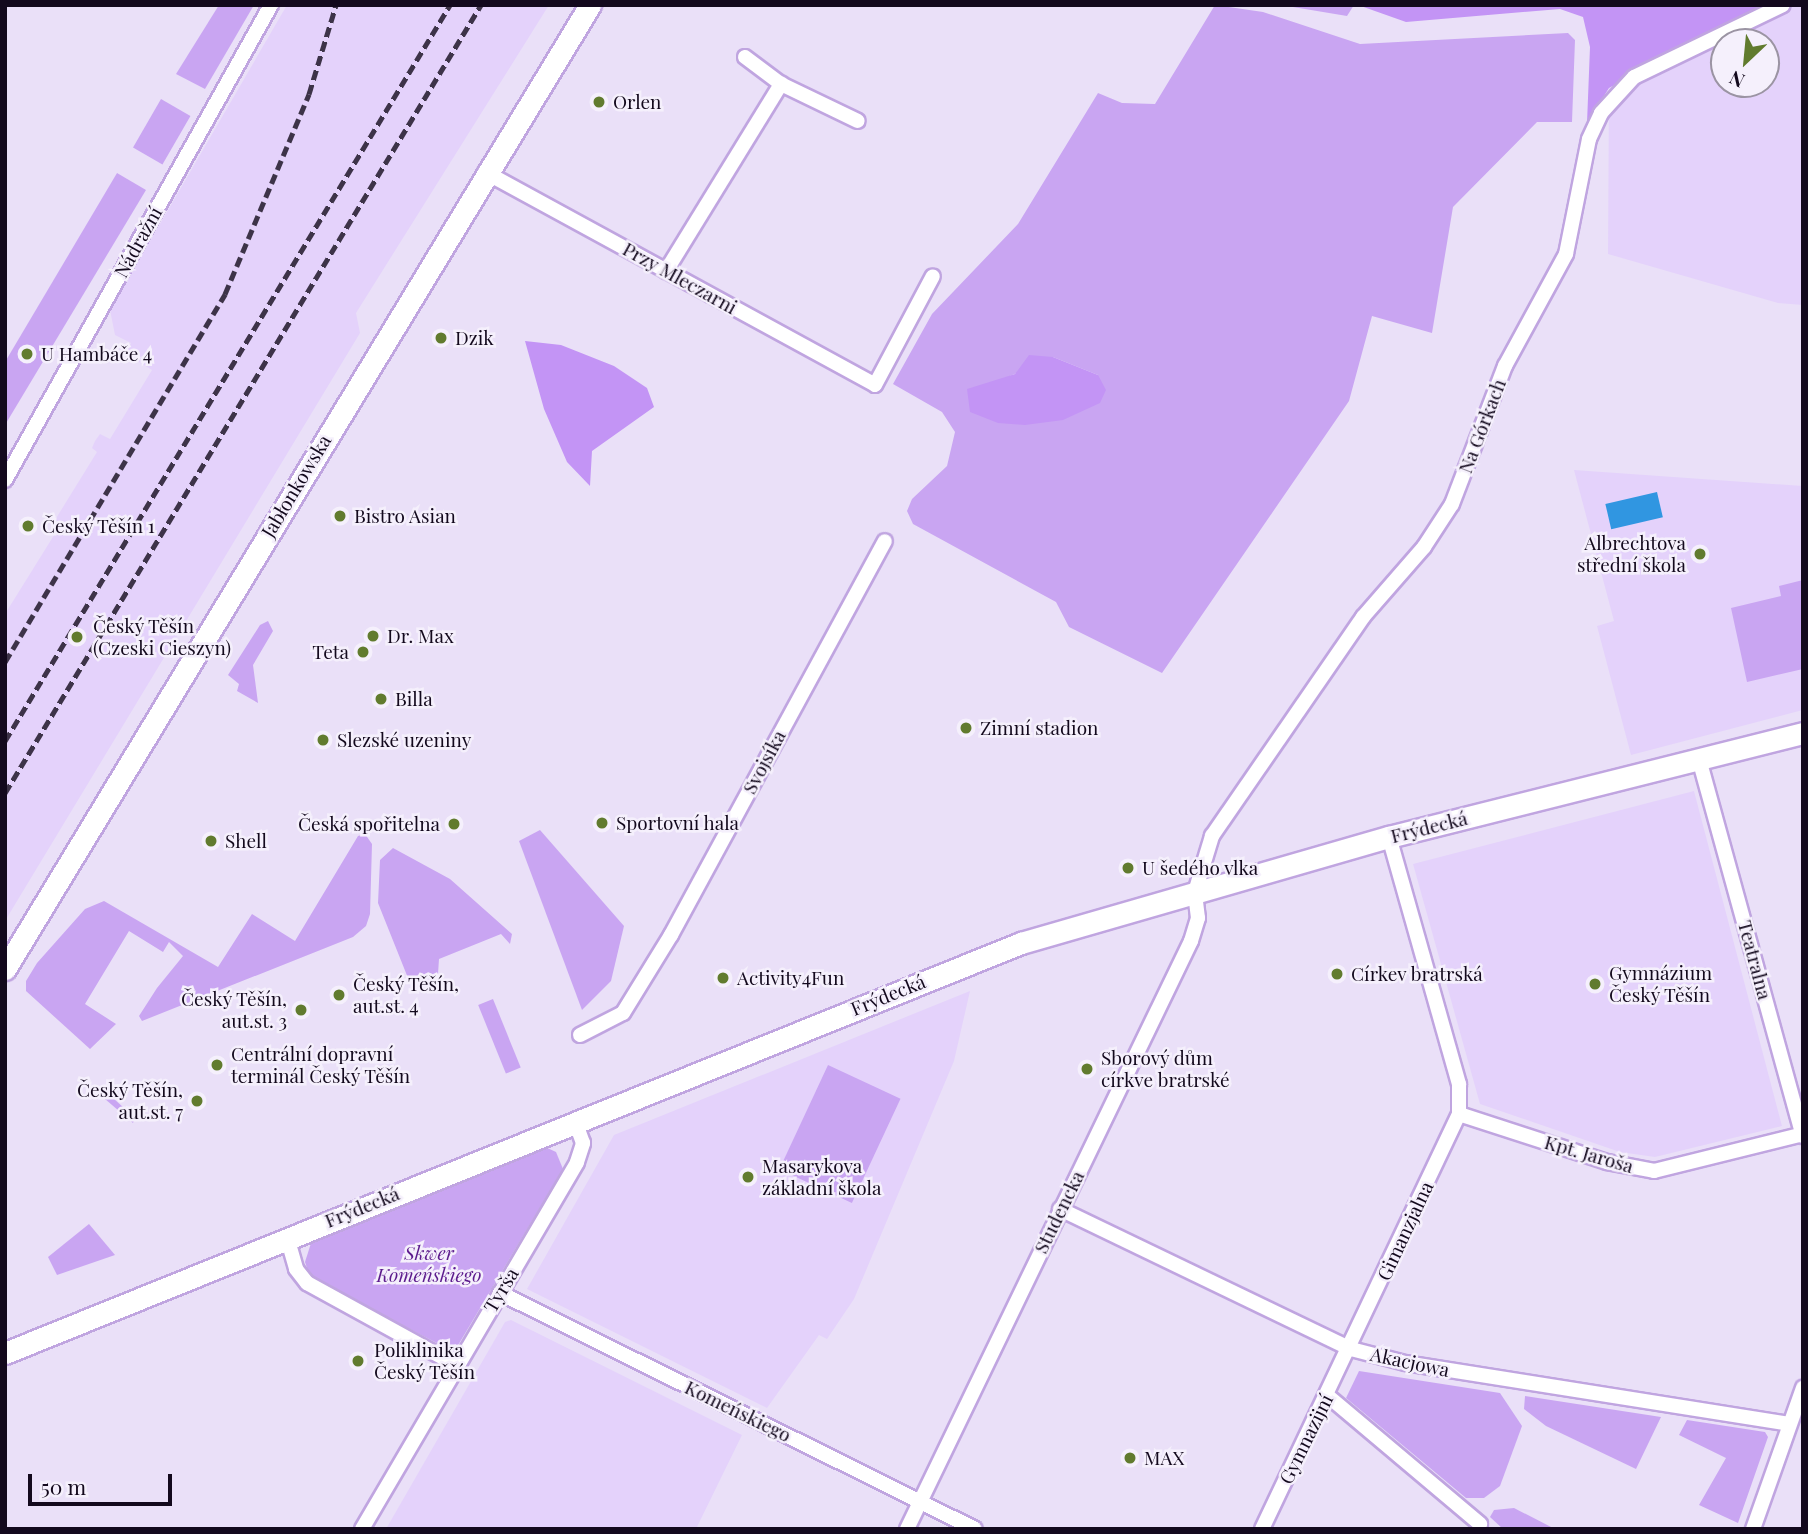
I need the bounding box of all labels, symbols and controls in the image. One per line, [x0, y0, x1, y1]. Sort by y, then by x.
north arrow [1710, 28, 1780, 98]
text: N [1725, 65, 1749, 95]
place label: Orlen [613, 91, 661, 113]
marker: Orlen [591, 94, 607, 110]
street label: Nádražní [109, 203, 167, 281]
street label: Przy Mleczarni [619, 237, 741, 319]
place label: Dzik [455, 327, 494, 349]
marker: Dzik [433, 330, 449, 346]
place label: U Hambáče 4 [41, 343, 152, 365]
marker: U Hambáče 4 [19, 346, 35, 362]
street label: Na Górkach [1454, 376, 1510, 476]
street label: Jabłonkowska [256, 431, 336, 541]
place label: Bistro Asian [354, 505, 457, 527]
marker: Bistro Asian [332, 508, 348, 524]
place label: Český Těšín 1 [42, 515, 156, 537]
marker: Český Těšín 1 [20, 518, 36, 534]
place label: Albrechtova střední škola [1577, 532, 1686, 576]
marker: Albrechtova střední škola [1692, 546, 1708, 562]
place label: Český Těšín (Czeski Cieszyn) [93, 615, 231, 659]
place label: Dr. Max [387, 625, 454, 647]
marker: Český Těšín (Czeski Cieszyn) [67, 627, 87, 647]
marker: Dr. Max [365, 628, 381, 644]
place label: Teta [312, 641, 349, 663]
marker: Teta [355, 644, 371, 660]
place label: Billa [395, 688, 433, 710]
marker: Billa [373, 691, 389, 707]
place label: Zimní stadion [980, 717, 1098, 739]
marker: Zimní stadion [958, 720, 974, 736]
street label: Svojsíka [738, 726, 790, 798]
place label: Slezské uzeniny [337, 729, 471, 751]
marker: Slezské uzeniny [315, 732, 331, 748]
street label: Frýdecká [1388, 806, 1470, 848]
place label: Sportovní hala [616, 812, 740, 834]
place label: Česká spořitelna [298, 813, 440, 835]
marker: Sportovní hala [594, 815, 610, 831]
marker: Česká spořitelna [446, 816, 462, 832]
place label: Shell [225, 830, 267, 852]
marker: Shell [203, 833, 219, 849]
place label: U šedého vlka [1142, 857, 1259, 879]
marker: U šedého vlka [1120, 860, 1136, 876]
street label: Teatralna [1734, 918, 1776, 1002]
place label: Gymnázium Český Těšín [1609, 962, 1712, 1006]
place label: Církev bratrská [1351, 963, 1483, 985]
marker: Církev bratrská [1329, 966, 1345, 982]
place label: Activity4Fun [737, 967, 844, 989]
marker: Activity4Fun [715, 970, 731, 986]
street label: Frýdecká [847, 970, 929, 1020]
place label: Český Těšín, aut.st. 4 [353, 973, 460, 1017]
marker: Gymnázium Český Těšín [1587, 976, 1603, 992]
marker: Český Těšín, aut.st. 4 [331, 987, 347, 1003]
place label: Český Těšín, aut.st. 3 [180, 988, 287, 1032]
marker: Český Těšín, aut.st. 3 [293, 1002, 309, 1018]
place label: Centrální dopravní terminál Český Těšín [231, 1043, 411, 1087]
place label: Sborový dům církve bratrské [1101, 1047, 1230, 1091]
marker: Centrální dopravní terminál Český Těšín [209, 1057, 225, 1073]
marker: Sborový dům církve bratrské [1079, 1061, 1095, 1077]
place label: Český Těšín, aut.st. 7 [76, 1079, 183, 1123]
marker: Český Těšín, aut.st. 7 [189, 1093, 205, 1109]
street label: Kpt. Jaroša [1542, 1130, 1636, 1178]
place label: Masarykova základní škola [762, 1155, 881, 1199]
street label: Studencka [1029, 1167, 1089, 1257]
marker: Masarykova základní škola [740, 1169, 756, 1185]
street label: Gimanzjalna [1372, 1178, 1438, 1284]
street label: Frýdecká [321, 1182, 403, 1232]
park label: Skwer Komeńskiego [377, 1242, 481, 1286]
street label: Tyrša [479, 1264, 523, 1316]
place label: Poliklinika Český Těšín [374, 1339, 476, 1383]
street label: Akacjowa [1368, 1343, 1452, 1381]
marker: Poliklinika Český Těšín [348, 1351, 368, 1371]
street label: Komeńskiego [681, 1376, 795, 1446]
street label: Gymnazijní [1274, 1390, 1338, 1488]
place label: MAX [1144, 1447, 1185, 1469]
marker: MAX [1122, 1450, 1138, 1466]
scale bar [32, 1460, 175, 1504]
text: 50 m [41, 1472, 86, 1500]

